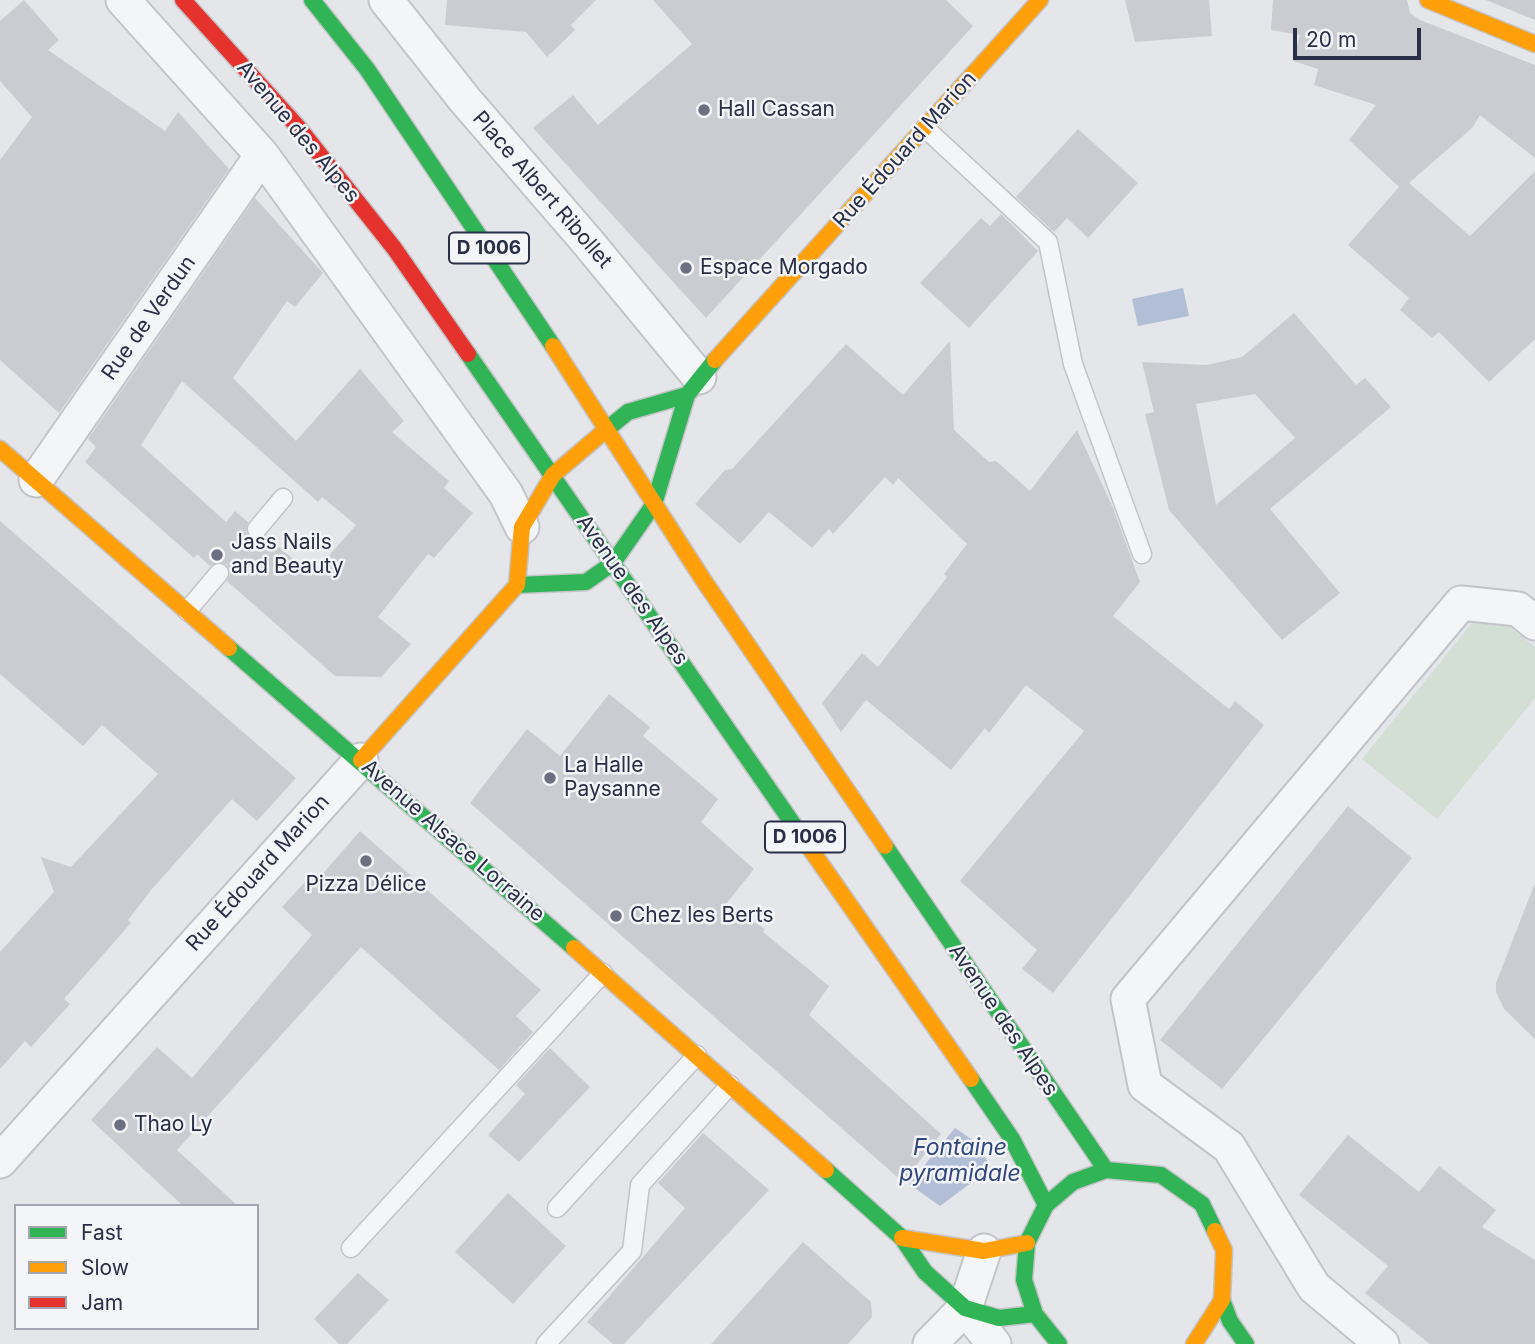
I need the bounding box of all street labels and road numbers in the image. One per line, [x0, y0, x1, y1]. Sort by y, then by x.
street label: Avenue des Alpes [231, 56, 365, 208]
street label: Rue Édouard Marion [828, 67, 982, 233]
street label: Place Albert Ribollet [467, 106, 617, 274]
road number: D 1006 [449, 232, 529, 264]
street label: Rue de Verdun [97, 251, 201, 385]
street label: Avenue des Alpes [571, 510, 693, 670]
street label: Avenue Alsace Lorraine [356, 755, 550, 927]
street label: Rue Édouard Marion [181, 790, 335, 956]
road number: D 1006 [765, 822, 845, 852]
street label: Avenue des Alpes [943, 939, 1063, 1101]

